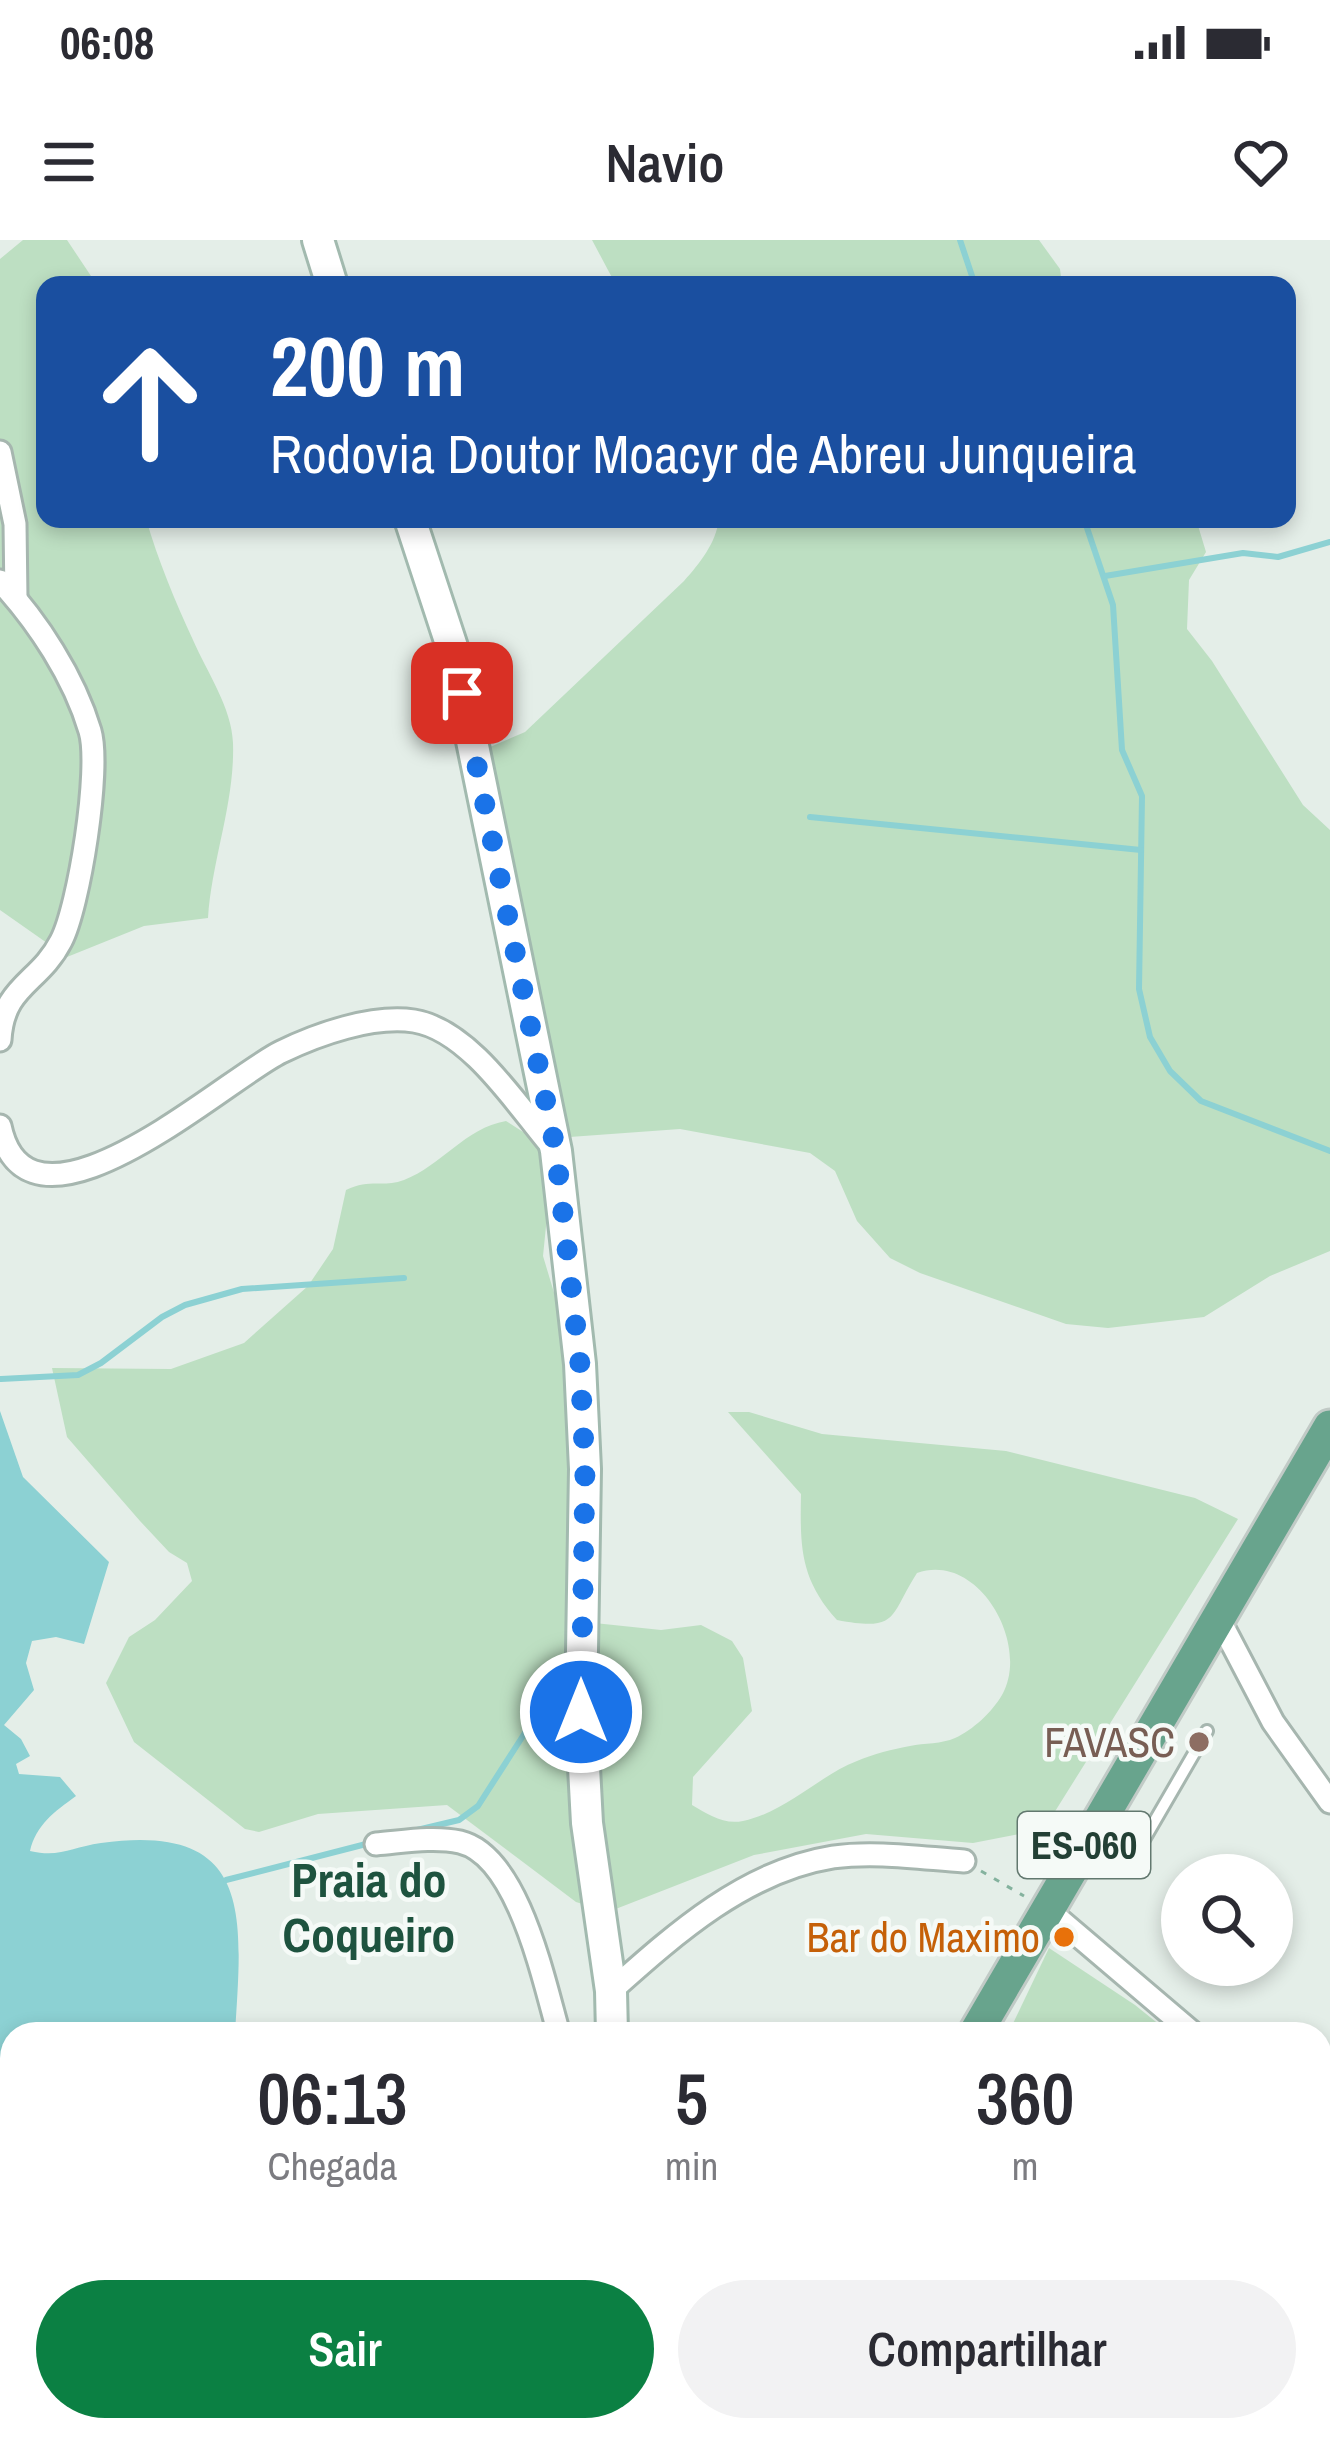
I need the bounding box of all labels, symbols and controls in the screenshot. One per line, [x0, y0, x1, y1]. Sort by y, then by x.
text: 06:08 [60, 12, 154, 73]
text: Navio [606, 126, 724, 199]
icon: menu [36, 129, 102, 195]
icon: heart [1228, 129, 1294, 195]
text: 200 m [270, 309, 465, 422]
icon: ahead [72, 324, 228, 480]
text: Rodovia Doutor Moacyr de Abreu Junqueira [270, 417, 1136, 490]
pin [411, 642, 513, 744]
icon: arrive [429, 660, 495, 726]
position arrow [518, 1649, 644, 1775]
place label: FAVASC [1044, 1714, 1175, 1770]
marker: FAVASC [1186, 1729, 1212, 1755]
road number: ES-060 [1018, 1812, 1150, 1878]
district label: Praia do Coqueiro [283, 1847, 455, 1967]
map controls [1161, 1854, 1293, 1986]
button: search [1161, 1854, 1293, 1986]
place label: Bar do Maximo [806, 1909, 1040, 1965]
marker: Bar do Maximo [1051, 1924, 1077, 1950]
text: 06:13 [258, 2049, 407, 2146]
text: 5 [675, 2049, 708, 2146]
text: 360 [976, 2049, 1074, 2146]
text: Chegada [268, 2140, 397, 2192]
text: min [665, 2140, 718, 2192]
text: m [1012, 2140, 1038, 2192]
button: Sair [36, 2280, 654, 2418]
button: Compartilhar [678, 2280, 1296, 2418]

